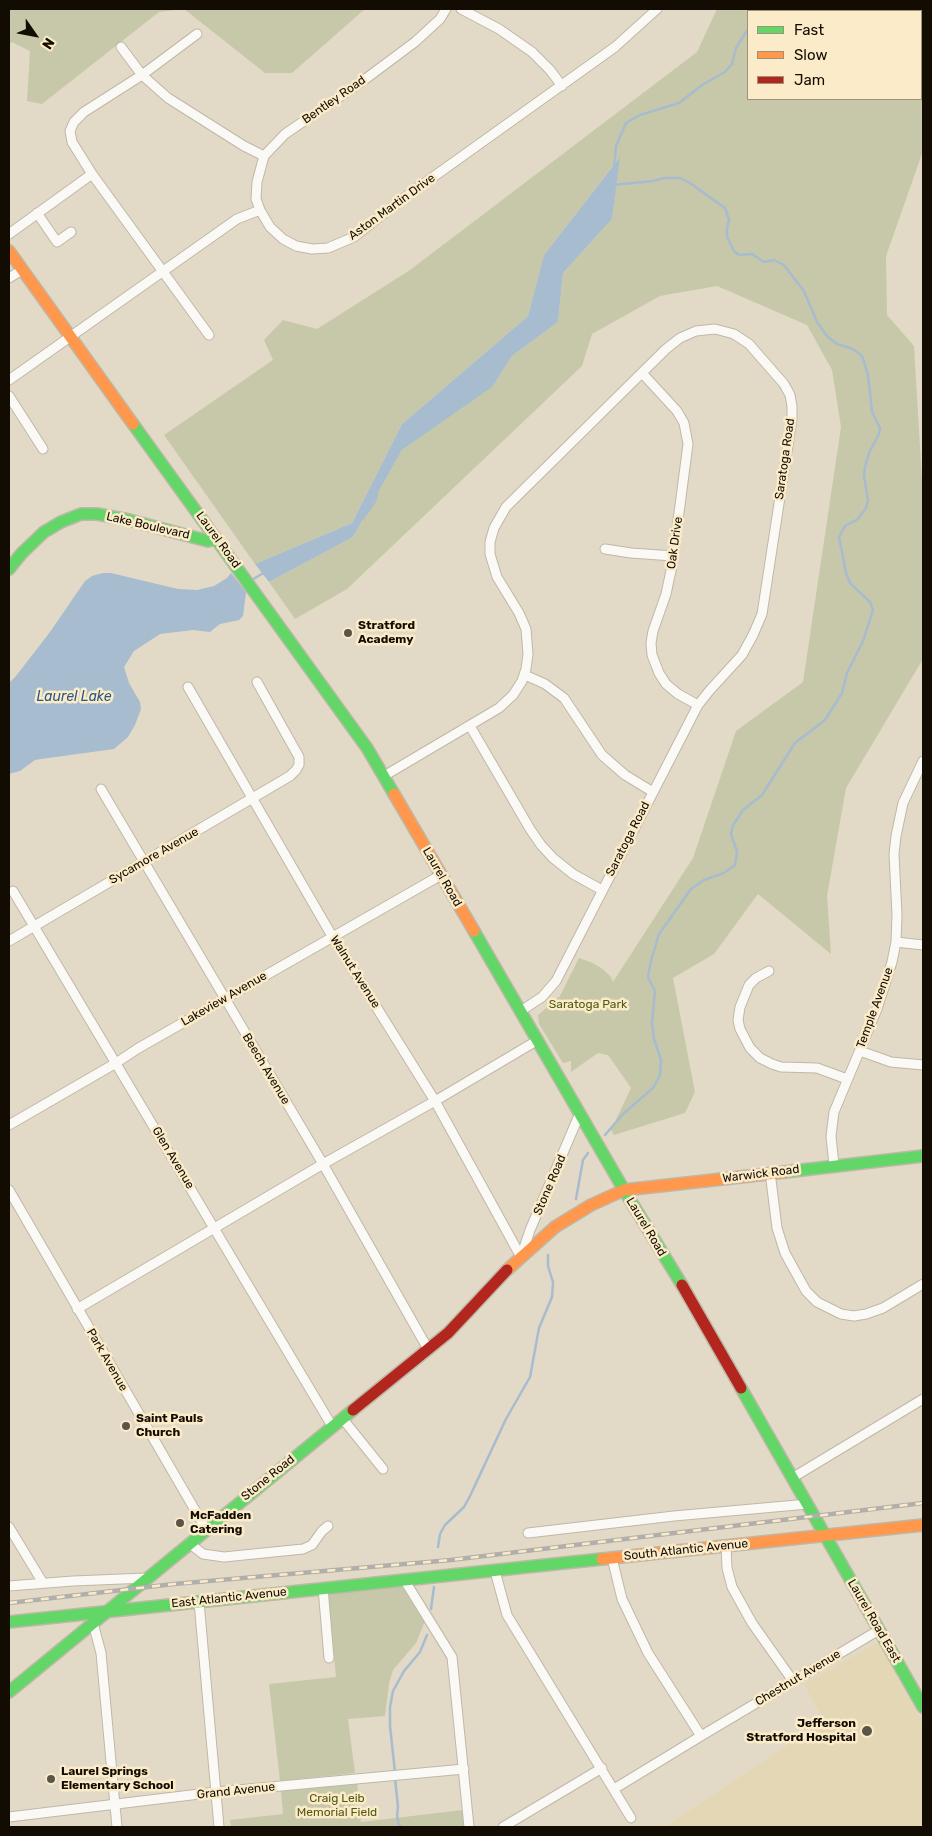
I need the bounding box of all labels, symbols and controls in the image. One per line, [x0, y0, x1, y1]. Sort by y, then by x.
north arrow [10, 10, 60, 60]
legend [747, 10, 922, 100]
text: Fast [794, 21, 824, 39]
text: N [38, 35, 58, 52]
text: Slow [794, 46, 827, 64]
text: Jam [794, 71, 825, 89]
street label: Bentley Road [300, 73, 368, 127]
street label: Aston Martin Drive [346, 171, 438, 243]
street label: Saratoga Road [772, 417, 798, 501]
street label: Lake Boulevard [105, 509, 191, 543]
street label: Laurel Road [193, 509, 243, 571]
street label: Oak Drive [664, 516, 686, 570]
place label: Stratford Academy [358, 619, 415, 647]
marker: Stratford Academy [342, 627, 354, 639]
water label: Laurel Lake [36, 689, 112, 705]
street label: Saratoga Road [603, 799, 653, 879]
street label: Sycamore Avenue [107, 825, 201, 887]
street label: Laurel Road [419, 845, 465, 909]
street label: Walnut Avenue [327, 933, 383, 1011]
street label: Temple Avenue [854, 966, 896, 1050]
street label: Lakeview Avenue [179, 969, 269, 1029]
park label: Saratoga Park [549, 998, 627, 1012]
street label: Beech Avenue [239, 1031, 293, 1107]
street label: Glen Avenue [149, 1124, 197, 1192]
street label: Stone Road [531, 1153, 569, 1217]
street label: Warwick Road [722, 1162, 800, 1186]
street label: Laurel Road [623, 1195, 669, 1259]
street label: Park Avenue [83, 1326, 131, 1394]
place label: Saint Pauls Church [136, 1412, 203, 1440]
marker: Saint Pauls Church [120, 1420, 132, 1432]
street label: Stone Road [238, 1452, 298, 1504]
place label: McFadden Catering [190, 1509, 251, 1537]
marker: McFadden Catering [174, 1517, 186, 1529]
street label: South Atlantic Avenue [623, 1536, 749, 1564]
street label: Laurel Road East [844, 1577, 904, 1665]
street label: East Atlantic Avenue [171, 1585, 287, 1611]
street label: Chestnut Avenue [753, 1647, 843, 1709]
place label: Jefferson Stratford Hospital [746, 1717, 856, 1745]
marker: Jefferson Stratford Hospital [860, 1724, 874, 1738]
place label: Laurel Springs Elementary School [61, 1765, 174, 1793]
marker: Laurel Springs Elementary School [45, 1773, 57, 1785]
street label: Grand Avenue [196, 1780, 276, 1802]
park label: Craig Leib Memorial Field [297, 1792, 377, 1820]

